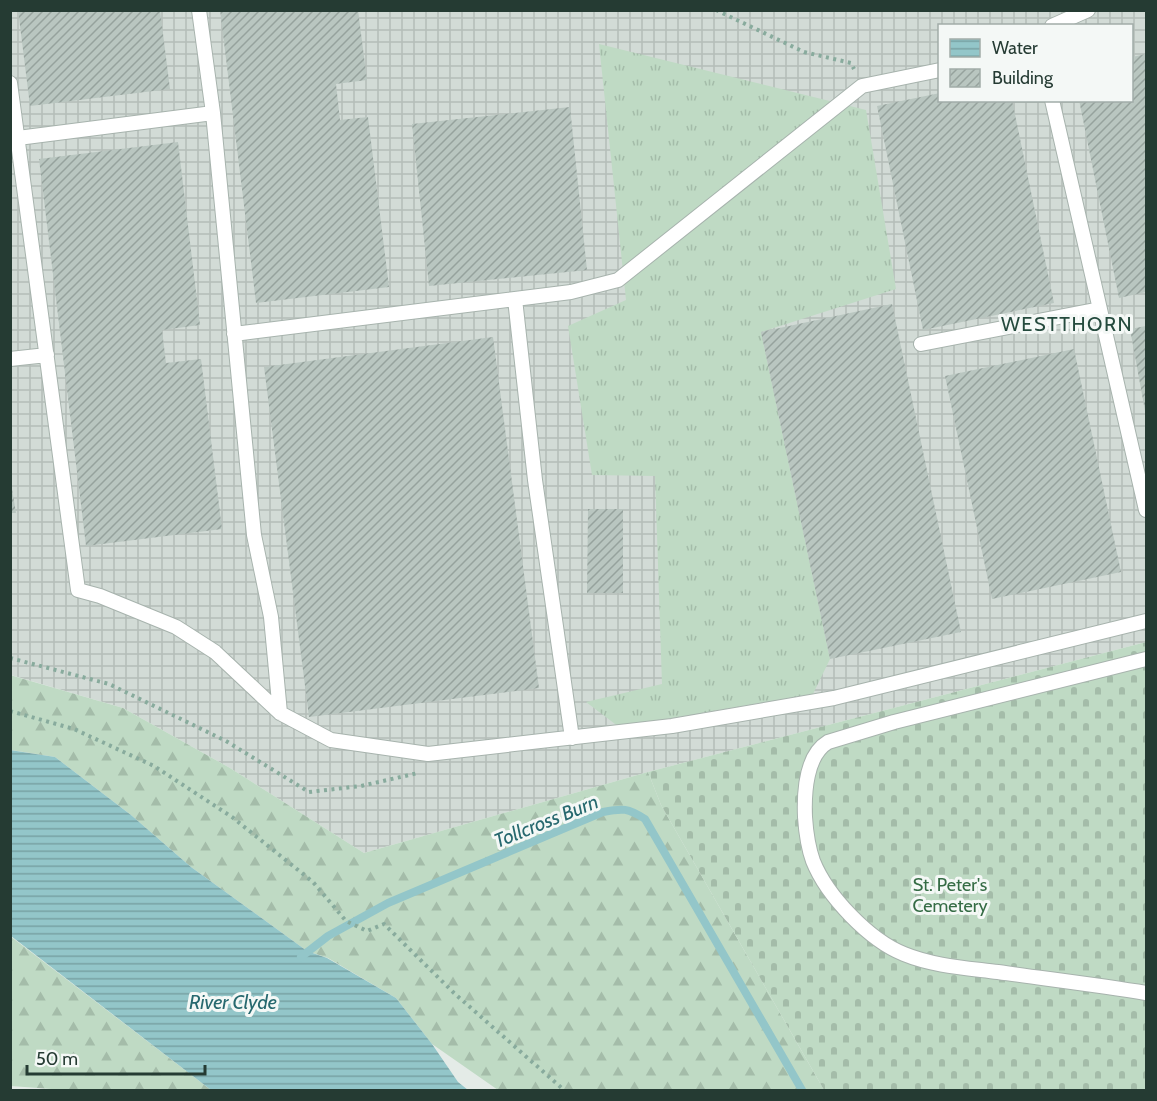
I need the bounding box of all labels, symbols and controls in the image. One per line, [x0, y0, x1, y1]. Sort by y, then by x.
legend [938, 24, 1133, 102]
text: Water [992, 37, 1038, 59]
text: Building [992, 67, 1054, 89]
district label: WESTTHORN [1001, 312, 1133, 336]
water label: Tollcross Burn [490, 789, 602, 853]
park label: St. Peter's Cemetery [912, 874, 988, 917]
water label: River Clyde [189, 990, 277, 1014]
scale bar [27, 1038, 206, 1076]
text: 50 m [36, 1048, 78, 1070]

